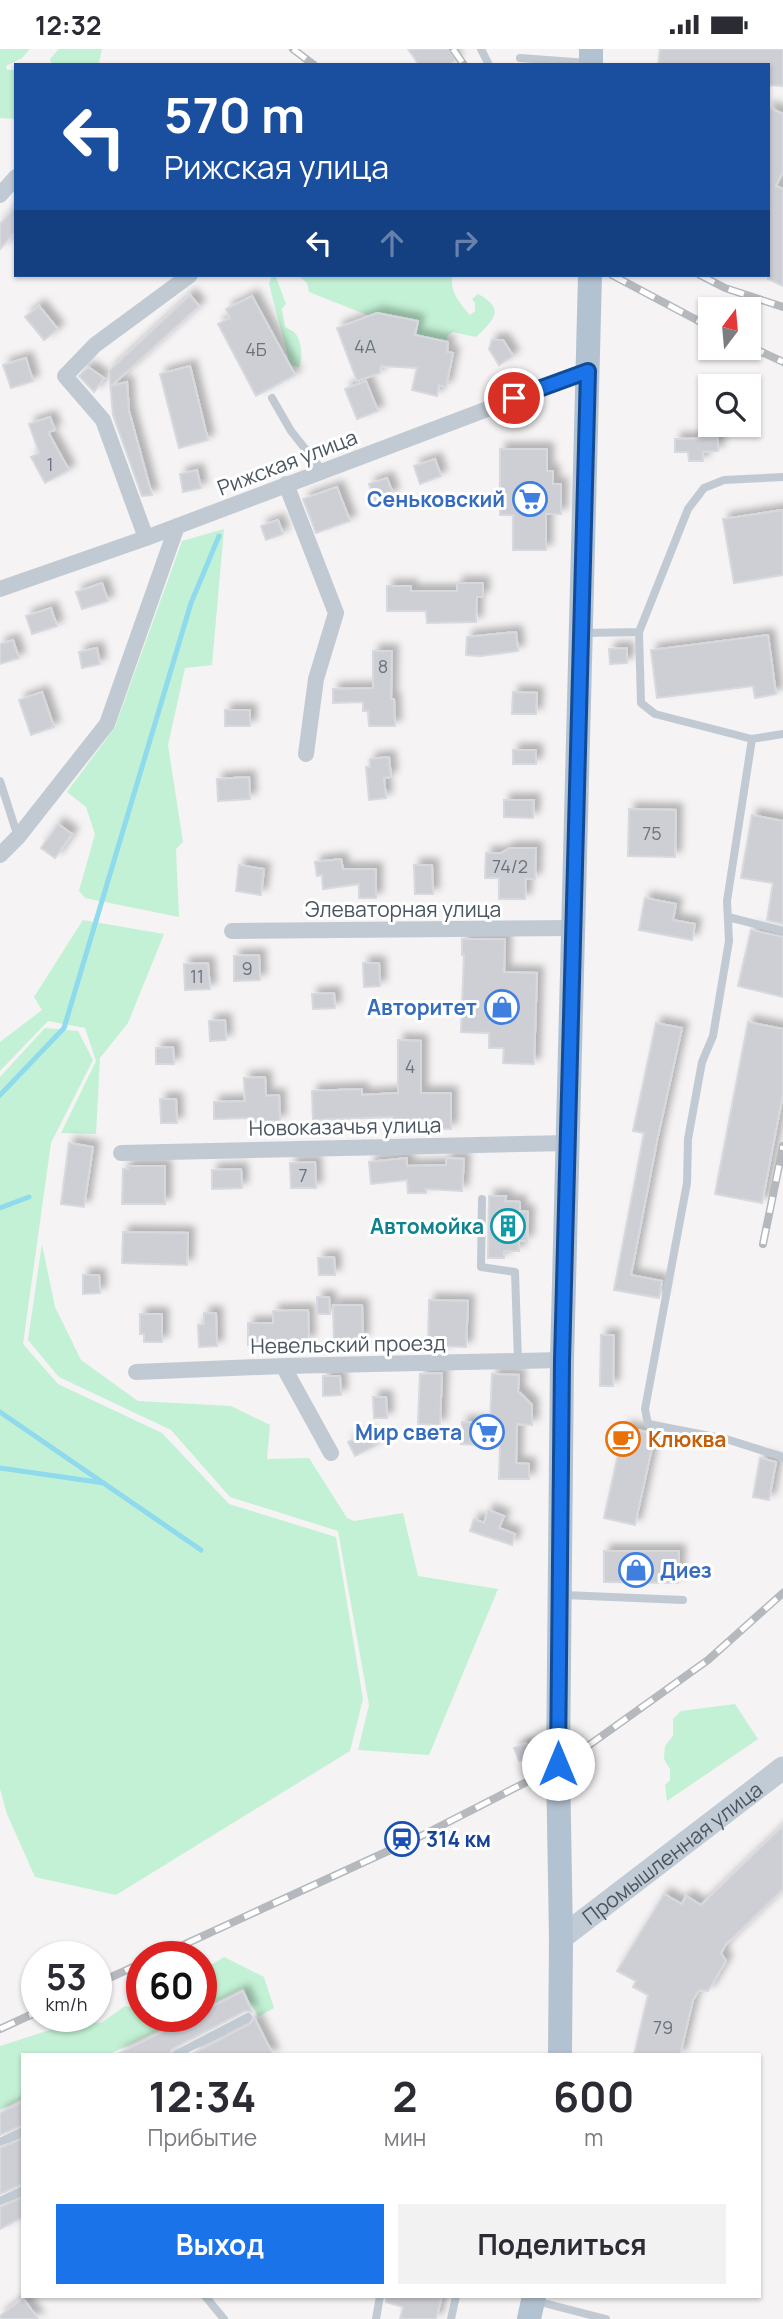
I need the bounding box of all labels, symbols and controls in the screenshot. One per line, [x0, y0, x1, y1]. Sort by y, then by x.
text: 12:32 [35, 7, 101, 43]
text: 570 m [164, 81, 305, 148]
icon: left [49, 91, 140, 182]
text: Рижская улица [164, 145, 389, 189]
icon: left [300, 224, 338, 262]
icon: ahead [373, 224, 411, 262]
icon: right [446, 224, 484, 262]
north arrow [698, 297, 761, 361]
map controls [698, 297, 761, 437]
house number: 4А [354, 334, 377, 358]
house number: 4Б [245, 337, 267, 361]
pin [484, 368, 544, 428]
button: search [698, 374, 761, 437]
icon: arrive [495, 379, 533, 417]
street label: Рижская улица [213, 422, 361, 502]
house number: 1 [46, 452, 54, 476]
supermarket icon: Сеньковский [511, 480, 549, 518]
place label: Сеньковский [367, 485, 505, 513]
house number: 8 [378, 654, 388, 678]
house number: 75 [642, 821, 662, 845]
house number: 74/2 [492, 854, 528, 878]
street label: Элеваторная улица [305, 895, 501, 923]
house number: 9 [241, 956, 253, 980]
house number: 11 [190, 964, 204, 988]
shop icon: Авторитет [483, 988, 521, 1026]
place label: Авторитет [367, 993, 477, 1021]
house number: 4 [405, 1054, 415, 1078]
street label: Новоказачья улица [248, 1110, 442, 1142]
house number: 7 [298, 1163, 308, 1187]
building icon: Автомойка [489, 1207, 527, 1245]
place label: Автомойка [370, 1212, 484, 1240]
street label: Невельский проезд [250, 1328, 446, 1360]
supermarket icon: Мир света [468, 1413, 506, 1451]
place label: Мир света [355, 1418, 462, 1446]
cafe icon: Клюква [604, 1420, 642, 1458]
place label: Клюква [648, 1425, 726, 1453]
shop icon: Диез [617, 1551, 655, 1589]
place label: Диез [660, 1556, 712, 1584]
position arrow [521, 1727, 595, 1801]
street label: Промышленная улица [576, 1775, 768, 1931]
station icon: 314 км [383, 1820, 421, 1858]
place label: 314 км [426, 1825, 491, 1853]
speed limit sign: 60 [126, 1941, 217, 2032]
text: 53 [46, 1953, 87, 2001]
text: km/h [46, 1992, 87, 2016]
house number: 79 [653, 2015, 673, 2039]
text: 12:34 [149, 2067, 256, 2125]
text: 2 [393, 2067, 418, 2125]
text: 600 [553, 2067, 634, 2125]
text: Прибытие [148, 2121, 257, 2153]
text: мин [384, 2121, 426, 2153]
text: m [584, 2121, 603, 2153]
button: Выход [56, 2204, 384, 2284]
button: Поделиться [398, 2204, 726, 2284]

